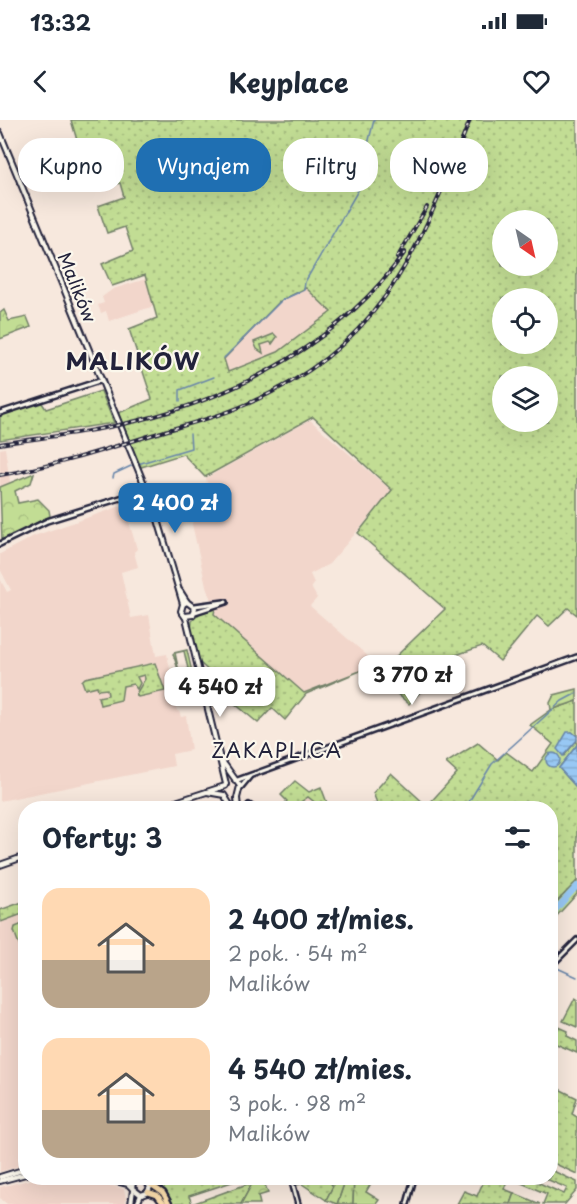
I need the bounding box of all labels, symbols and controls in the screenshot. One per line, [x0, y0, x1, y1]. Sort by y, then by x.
text: 13:32 [30, 5, 91, 38]
text: Keyplace [228, 61, 349, 102]
icon: back [24, 65, 57, 98]
icon: heart [520, 65, 553, 98]
chip: Kupno [18, 138, 124, 192]
chip: Wynajem [136, 138, 271, 192]
chip: Filtry [283, 138, 378, 192]
chip: Nowe [390, 138, 488, 192]
north arrow [492, 210, 558, 276]
map controls [492, 210, 558, 432]
street label: Malików [52, 248, 104, 326]
button: locate [492, 288, 558, 354]
district label: MALIKÓW [65, 342, 201, 378]
button: layers [492, 366, 558, 432]
pin: 2 400 zł [113, 483, 237, 534]
text: 2 400 zł [133, 487, 217, 517]
pin: 3 770 zł [350, 655, 474, 706]
text: 3 770 zł [372, 659, 452, 689]
pin: 4 540 zł [158, 667, 282, 718]
text: 4 540 zł [178, 671, 262, 701]
district label: ZAKAPLICA [211, 735, 343, 765]
text: Oferty: 3 [42, 818, 162, 857]
icon: filters [501, 821, 534, 854]
text: 2 400 zł/mies. [228, 899, 414, 938]
icon: home [90, 912, 162, 984]
text: 2 pok. · 54 m² [228, 938, 368, 968]
text: Malików [228, 968, 310, 998]
text: 4 540 zł/mies. [228, 1049, 412, 1088]
icon: home [90, 1062, 162, 1134]
text: 3 pok. · 98 m² [228, 1088, 366, 1118]
text: Malików [228, 1118, 310, 1148]

